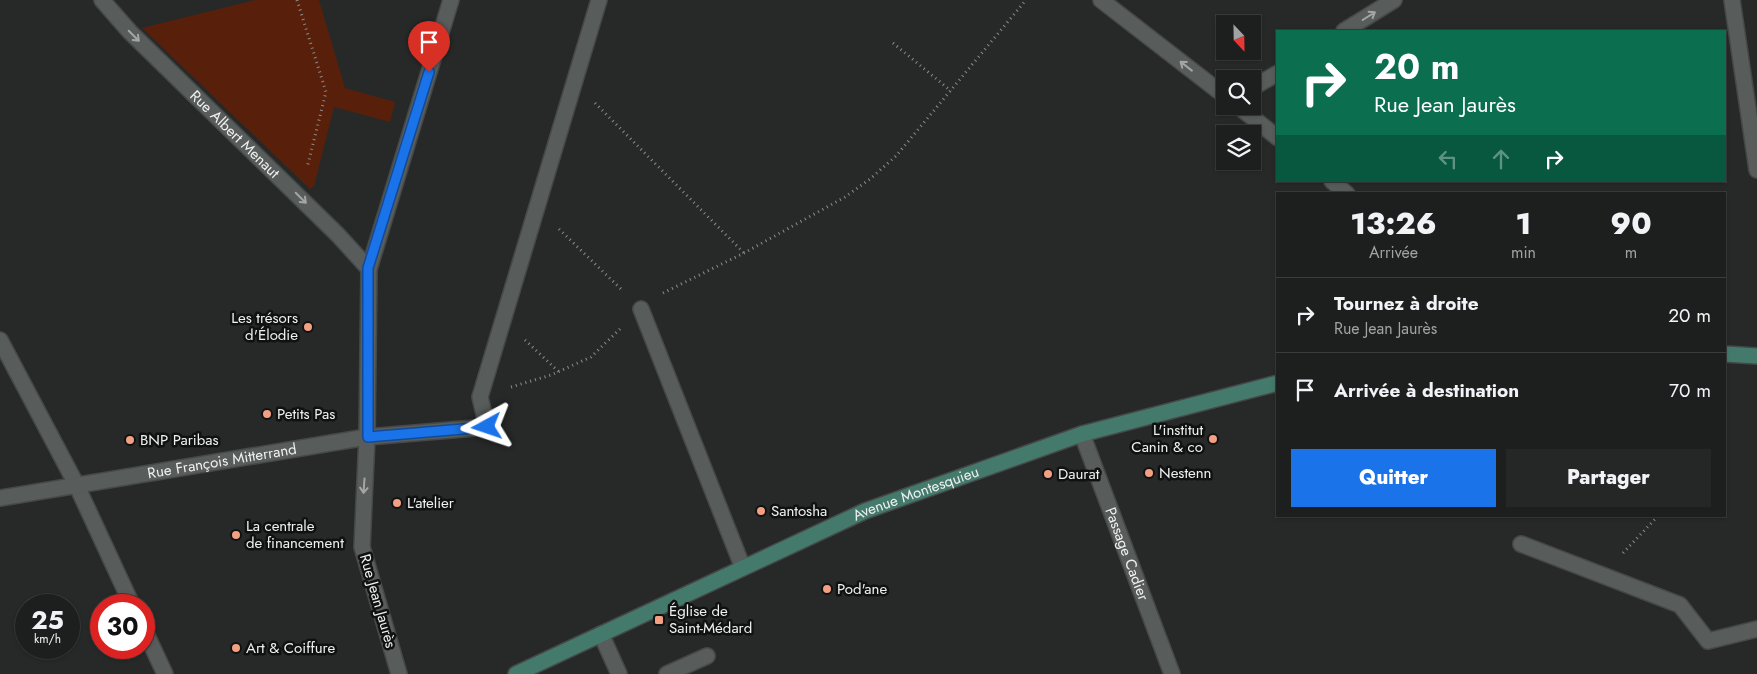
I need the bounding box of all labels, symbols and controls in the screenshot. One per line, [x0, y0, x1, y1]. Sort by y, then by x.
one-way arrow [1362, 10, 1376, 20]
north arrow [1216, 15, 1261, 60]
map controls [1216, 15, 1261, 170]
pin [408, 21, 450, 72]
icon: arrive [415, 28, 443, 56]
one-way arrow [128, 30, 140, 42]
text: 20 m [1374, 42, 1459, 92]
icon: right [1291, 50, 1356, 115]
one-way arrow [1180, 61, 1193, 72]
button: search [1216, 70, 1261, 115]
street label: Rue Albert Menaut [185, 85, 285, 184]
text: Rue Jean Jaurès [1374, 88, 1516, 120]
button: layers [1216, 125, 1261, 170]
icon: left [1434, 145, 1462, 173]
icon: ahead [1487, 145, 1515, 173]
icon: right [1540, 145, 1568, 173]
one-way arrow [295, 192, 307, 205]
text: 13:26 [1350, 202, 1437, 245]
text: 1 [1516, 202, 1531, 245]
text: 90 [1610, 202, 1652, 245]
text: Arrivée [1369, 241, 1418, 264]
text: min [1511, 241, 1536, 264]
text: m [1625, 241, 1637, 264]
text: Tournez à droite [1334, 290, 1479, 317]
icon: right [1291, 301, 1319, 329]
text: 20 m [1668, 302, 1711, 329]
place label: Les trésors d'Élodie [231, 307, 298, 346]
text: Rue Jean Jaurès [1334, 317, 1437, 340]
marker: Les trésors d'Élodie [302, 321, 314, 333]
icon: arrive [1291, 376, 1319, 404]
text: Arrivée à destination [1334, 377, 1519, 404]
text: 70 m [1669, 377, 1711, 404]
position arrow [460, 400, 512, 452]
place label: Petits Pas [277, 403, 335, 425]
marker: Petits Pas [261, 408, 273, 420]
place label: L'institut Canin & co [1131, 419, 1203, 458]
place label: BNP Paribas [140, 429, 219, 451]
marker: L'institut Canin & co [1207, 433, 1219, 445]
marker: BNP Paribas [124, 434, 136, 446]
street label: Rue François Mitterrand [146, 438, 298, 484]
button: Quitter [1291, 449, 1496, 507]
button: Partager [1506, 449, 1711, 507]
street label: Avenue Montesquieu [849, 460, 982, 526]
place label: Nestenn [1159, 462, 1211, 484]
place label: Daurat [1058, 463, 1100, 485]
marker: Nestenn [1143, 467, 1155, 479]
marker: Daurat [1042, 468, 1054, 480]
one-way arrow [359, 478, 369, 494]
place label: L'atelier [407, 492, 455, 514]
marker: L'atelier [391, 497, 403, 509]
place label: Santosha [771, 500, 827, 522]
street label: Passage Cadier [1099, 504, 1155, 604]
marker: Santosha [755, 505, 767, 517]
place label: La centrale de financement [246, 515, 344, 554]
marker: La centrale de financement [230, 529, 242, 541]
street label: Rue Jean Jaurès [354, 551, 402, 651]
place label: Pod'ane [837, 578, 887, 600]
marker: Pod'ane [821, 583, 833, 595]
speed limit sign: 30 [90, 594, 155, 659]
place label: Église de Saint-Médard [669, 600, 752, 639]
text: 25 [31, 602, 64, 638]
marker: Église de Saint-Médard [653, 614, 665, 626]
text: km/h [34, 630, 61, 648]
place label: Art & Coiffure [246, 637, 336, 659]
marker: Art & Coiffure [230, 642, 242, 654]

